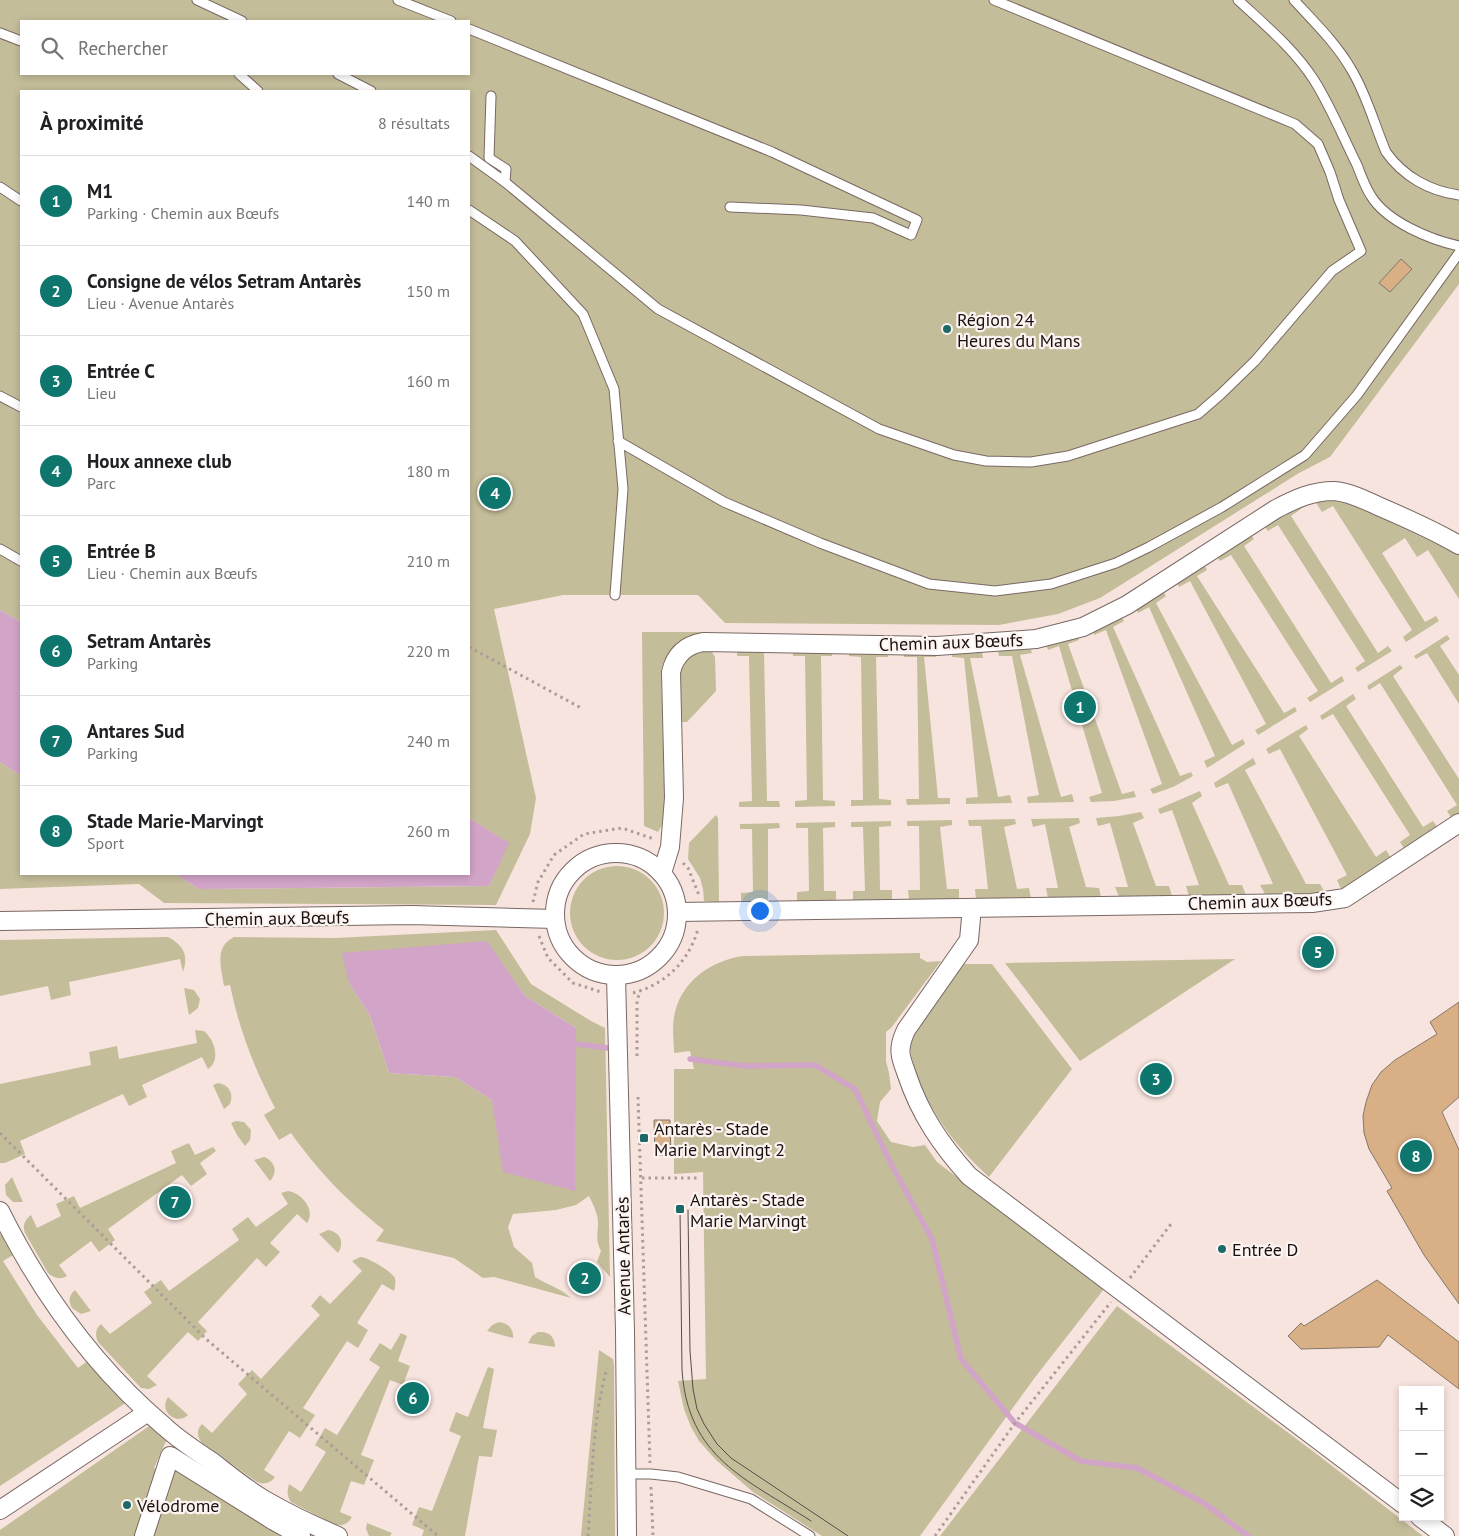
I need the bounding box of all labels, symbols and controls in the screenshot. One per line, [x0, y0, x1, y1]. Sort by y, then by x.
search box [20, 20, 470, 75]
icon: search [38, 34, 66, 62]
text: Rechercher [78, 36, 168, 60]
text: À proximité [40, 109, 144, 136]
text: 8 résultats [378, 113, 450, 133]
text: M1 [87, 179, 113, 203]
text: 1 [51, 191, 61, 211]
text: 140 m [407, 191, 450, 211]
text: Parking · Chemin aux Bœufs [87, 203, 279, 223]
text: Consigne de vélos Setram Antarès [87, 269, 361, 293]
text: 2 [51, 281, 61, 301]
text: 150 m [407, 281, 450, 301]
text: Lieu · Avenue Antarès [87, 293, 234, 313]
place label: Région 24 Heures du Mans [957, 308, 1080, 352]
marker: Région 24 Heures du Mans [941, 323, 953, 335]
text: Entrée C [87, 359, 155, 383]
text: 3 [51, 371, 61, 391]
text: 160 m [407, 371, 450, 391]
text: Lieu [87, 383, 116, 403]
text: Houx annexe club [87, 449, 232, 473]
text: 4 [51, 461, 61, 481]
text: 180 m [407, 461, 450, 481]
text: Parc [87, 473, 116, 493]
pin: 4 [479, 474, 511, 512]
text: Entrée B [87, 539, 156, 563]
text: 5 [51, 551, 61, 571]
text: 210 m [407, 551, 450, 571]
text: Lieu · Chemin aux Bœufs [87, 563, 258, 583]
street label: Chemin aux Bœufs [878, 628, 1024, 656]
text: Setram Antarès [87, 629, 211, 653]
text: 6 [51, 641, 61, 661]
text: 220 m [407, 641, 450, 661]
text: Parking [87, 653, 138, 673]
pin: 1 [1064, 688, 1096, 726]
text: Antares Sud [87, 719, 185, 743]
text: 7 [51, 731, 61, 751]
text: 240 m [407, 731, 450, 751]
text: Parking [87, 743, 138, 763]
text: Stade Marie-Marvingt [87, 809, 263, 833]
text: 8 [51, 821, 61, 841]
text: 260 m [407, 821, 450, 841]
text: Sport [87, 833, 124, 853]
street label: Chemin aux Bœufs [1187, 887, 1333, 915]
your location [747, 898, 773, 924]
street label: Chemin aux Bœufs [205, 905, 349, 931]
pin: 5 [1302, 933, 1334, 971]
pin: 3 [1140, 1060, 1172, 1098]
place label: Antarès - Stade Marie Marvingt 2 [654, 1117, 785, 1161]
marker: Antarès - Stade Marie Marvingt 2 [638, 1132, 650, 1144]
pin: 8 [1400, 1137, 1432, 1175]
pin: 7 [159, 1183, 191, 1221]
place label: Antarès - Stade Marie Marvingt [690, 1188, 806, 1232]
street label: Avenue Antarès [610, 1196, 636, 1316]
marker: Antarès - Stade Marie Marvingt [674, 1203, 686, 1215]
place label: Entrée D [1232, 1238, 1298, 1261]
marker: Entrée D [1216, 1243, 1228, 1255]
pin: 2 [569, 1259, 601, 1297]
pin: 6 [397, 1379, 429, 1417]
map controls [1399, 1386, 1444, 1521]
button: + [1399, 1386, 1444, 1431]
button: − [1399, 1431, 1444, 1476]
button: layers [1399, 1476, 1444, 1521]
place label: Vélodrome [136, 1494, 219, 1517]
marker: Vélodrome [121, 1499, 133, 1511]

